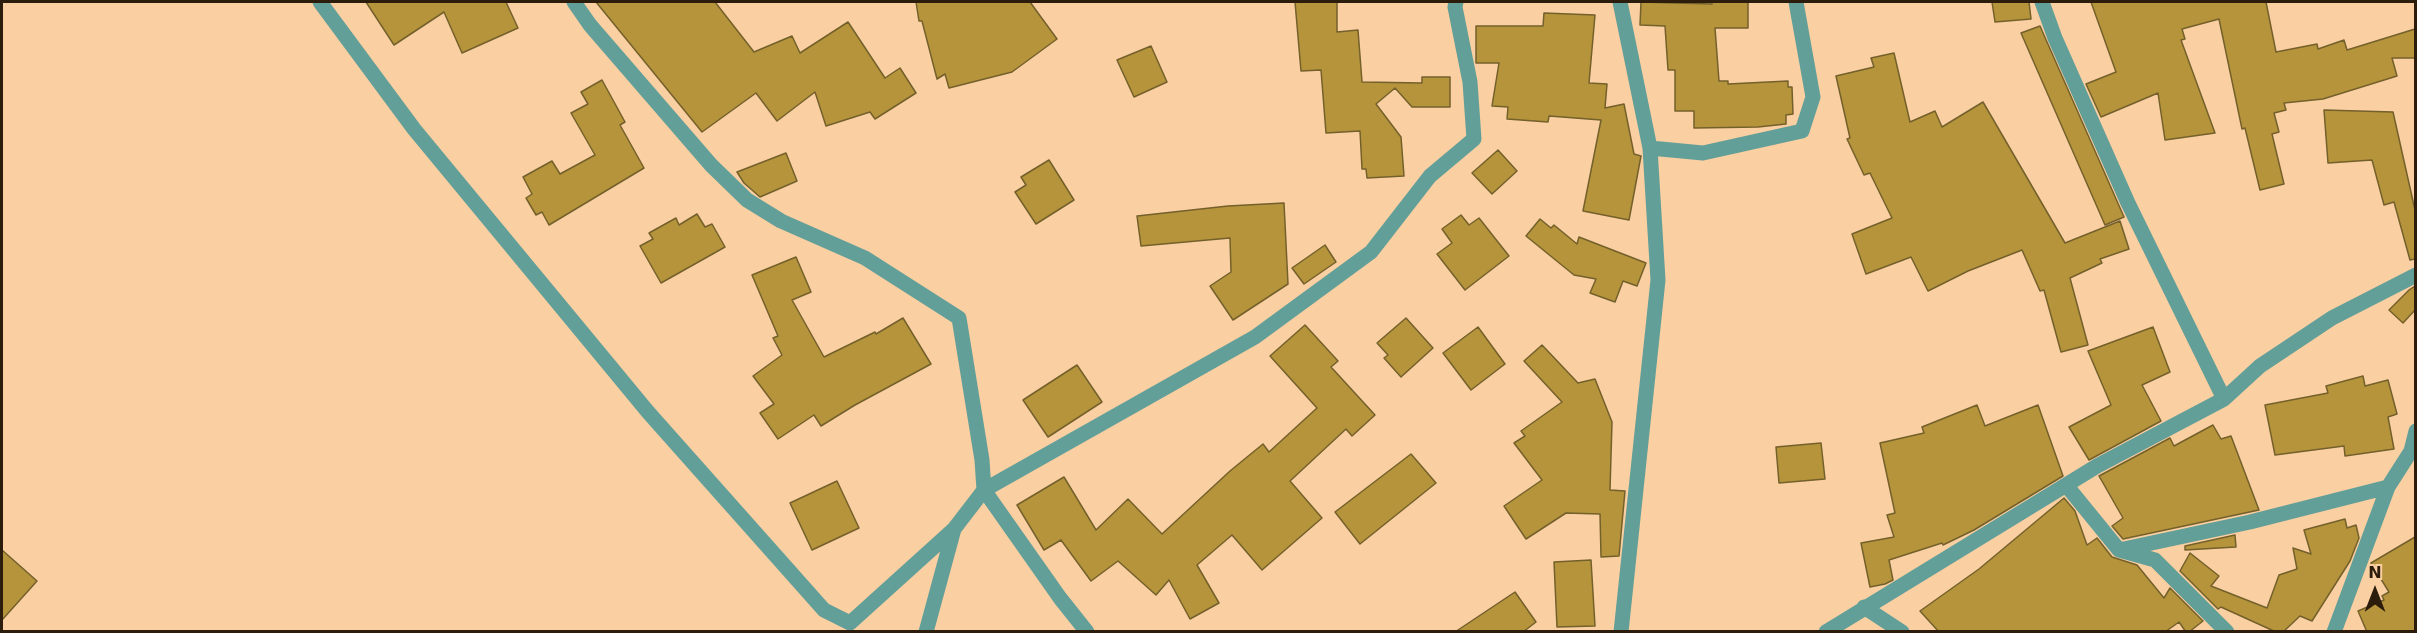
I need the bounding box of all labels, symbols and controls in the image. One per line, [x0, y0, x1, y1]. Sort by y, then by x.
north arrow [2345, 561, 2405, 621]
text: N [2368, 563, 2382, 582]

